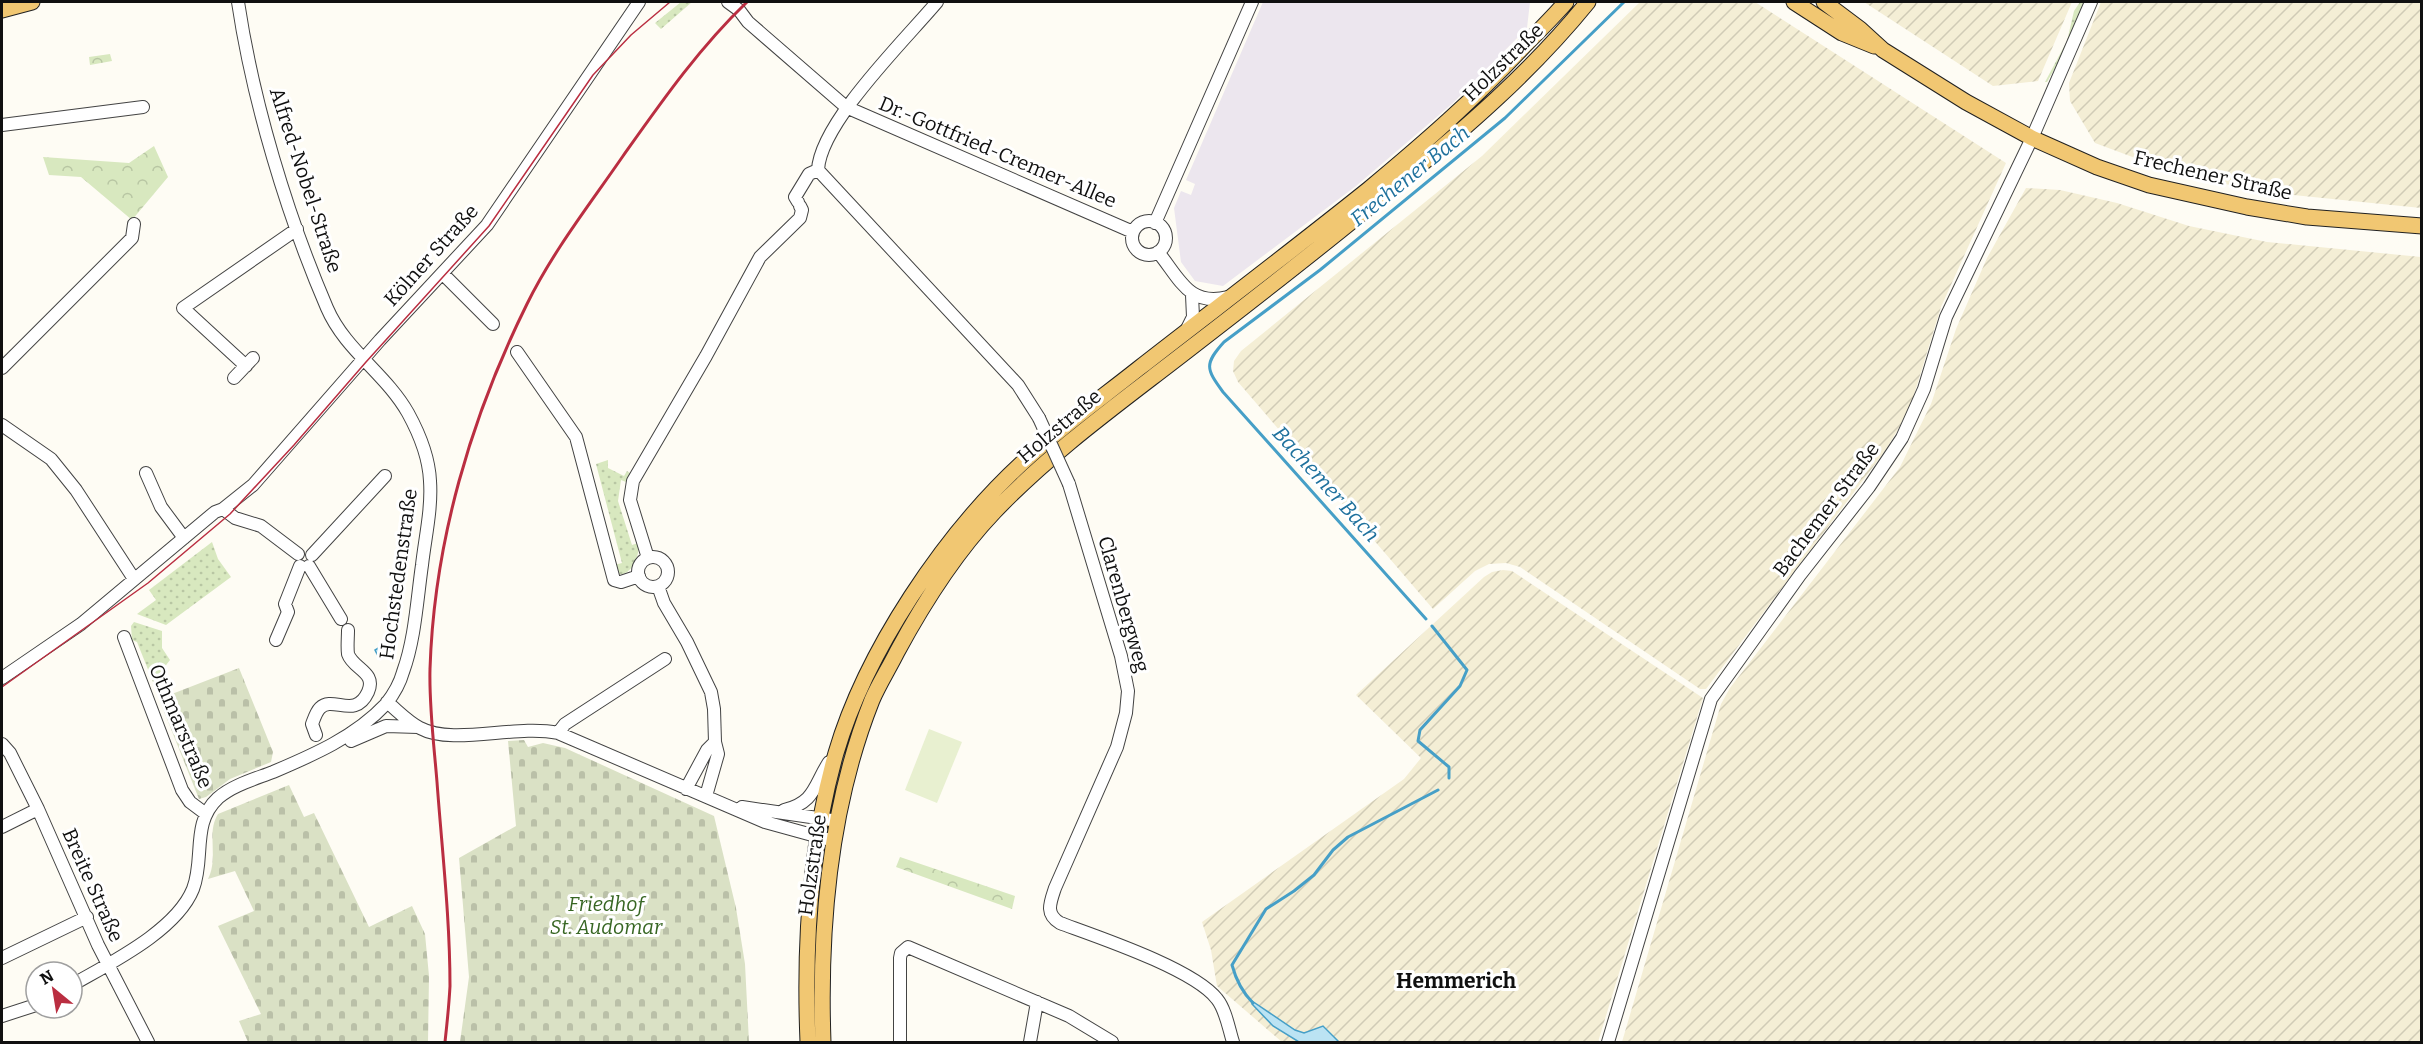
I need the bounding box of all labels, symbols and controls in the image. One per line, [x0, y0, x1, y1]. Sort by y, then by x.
street label: Holzstraße [1458, 18, 1548, 106]
street label: Alfred-Nobel-Straße [265, 84, 347, 276]
street label: Dr.-Gottfried-Cremer-Allee [876, 91, 1120, 213]
water label: Frechener Bach [1345, 120, 1475, 232]
street label: Frechener Straße [2131, 145, 2295, 205]
street label: Kölner Straße [379, 199, 483, 311]
street label: Holzstraße [1012, 384, 1106, 468]
water label: Bachemer Bach [1267, 421, 1385, 547]
street label: Bachemer Straße [1768, 437, 1884, 581]
street label: Hochstedenstraße [374, 487, 422, 661]
street label: Clarenbergweg [1093, 533, 1155, 675]
street label: Othmarstraße [144, 660, 218, 792]
street label: Holzstraße [793, 813, 831, 917]
street label: Breite Straße [57, 825, 129, 945]
park label: Friedhof St. Audomar [550, 892, 663, 939]
north arrow [24, 960, 84, 1020]
text: N [37, 966, 57, 989]
district label: Hemmerich [1396, 968, 1517, 994]

